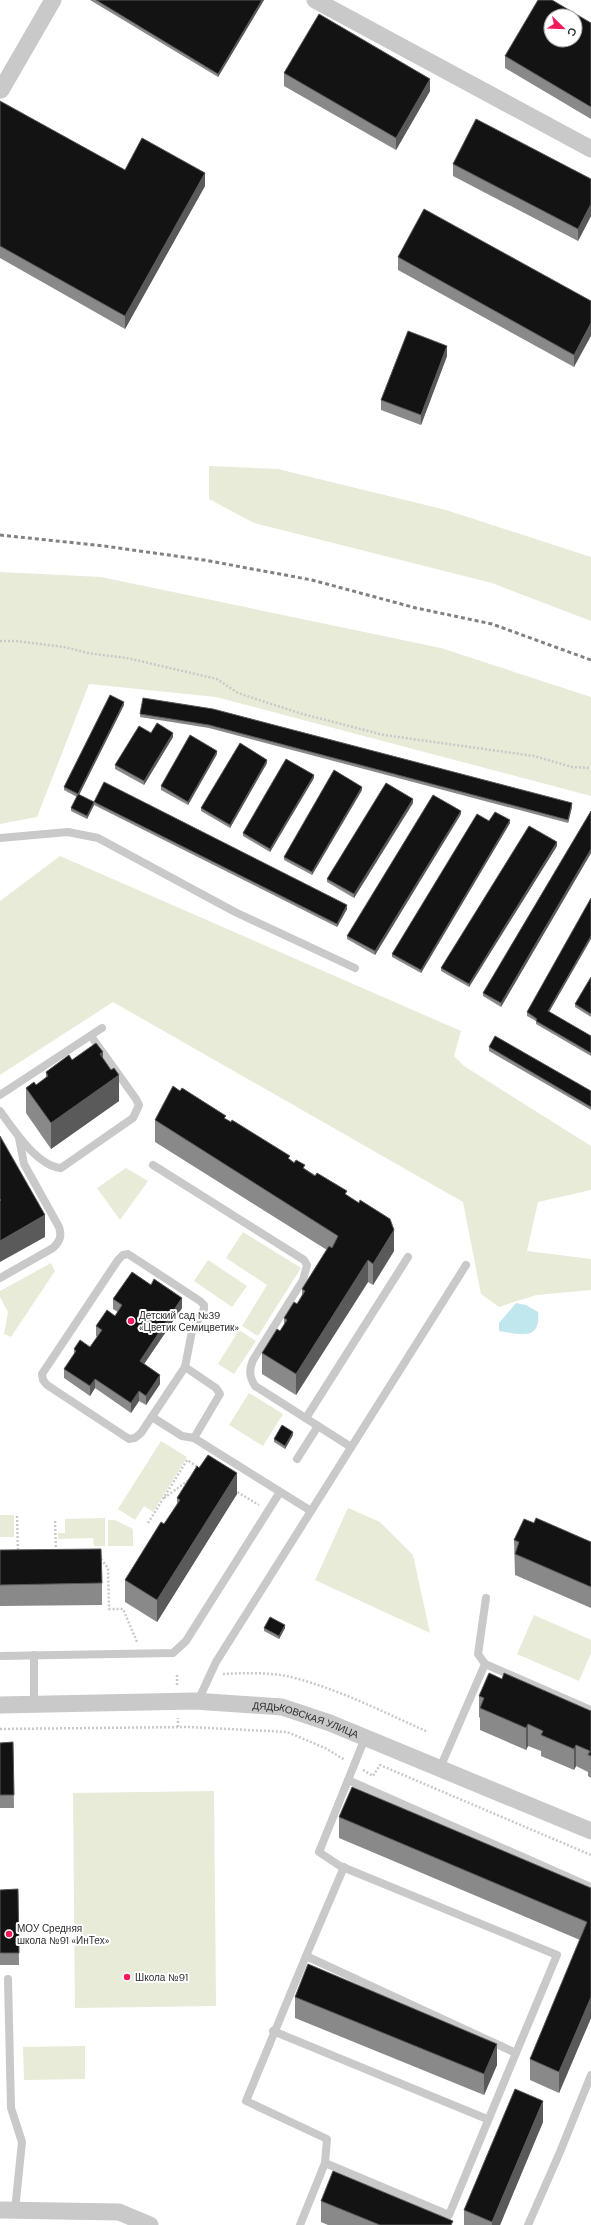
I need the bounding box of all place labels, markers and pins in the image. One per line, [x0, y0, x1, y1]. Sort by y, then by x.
place label: Детский сад №39 «Цветик Семицветик» [139, 1309, 239, 1334]
marker: Детский сад №39 «Цветик Семицветик» [126, 1316, 136, 1326]
place label: МОУ Средняя школа №91 «ИнТех» [17, 1922, 110, 1947]
marker: МОУ Средняя школа №91 «ИнТех» [4, 1929, 14, 1939]
place label: Школа №91 [135, 1971, 188, 1984]
marker: Школа №91 [122, 1972, 132, 1982]

